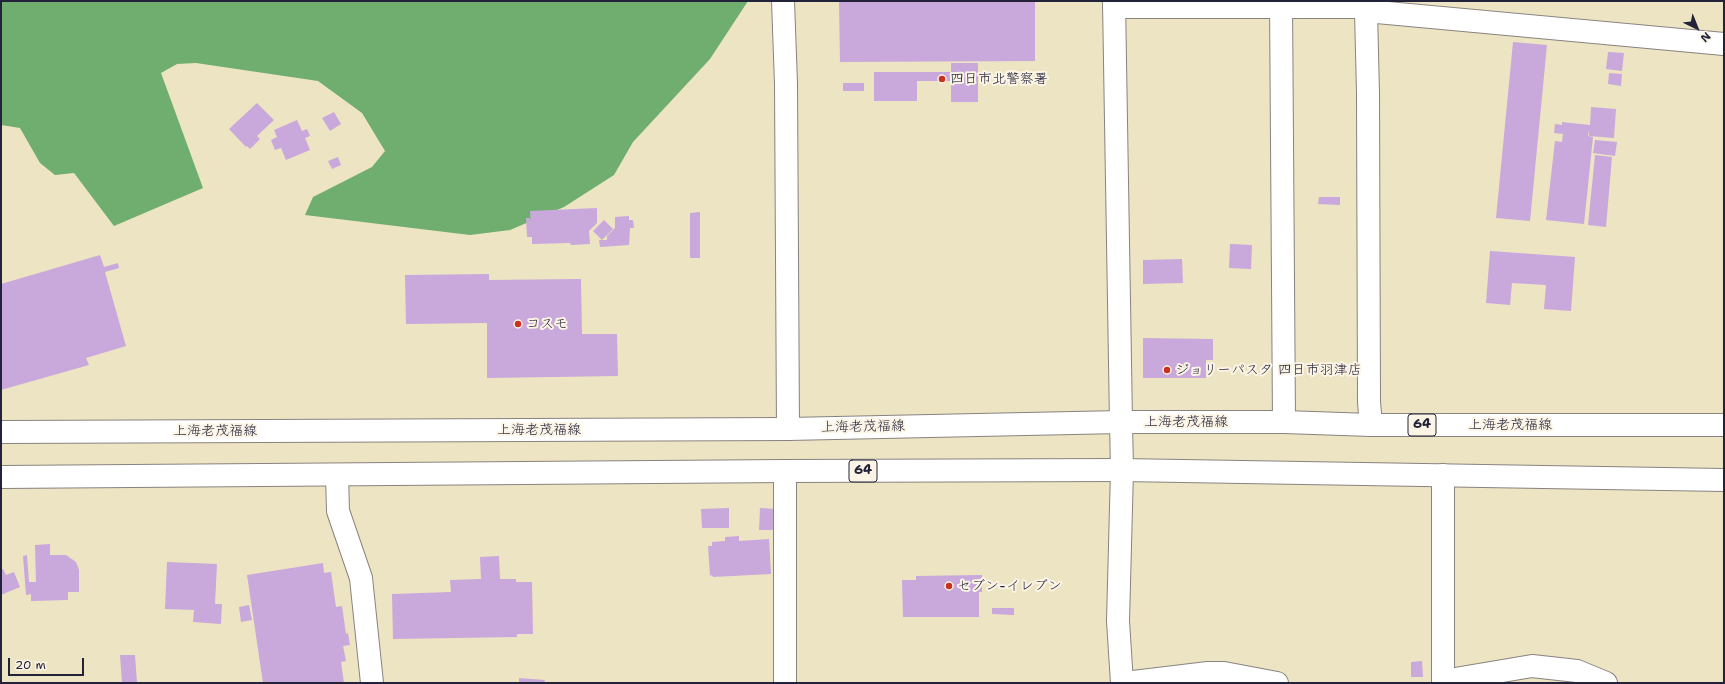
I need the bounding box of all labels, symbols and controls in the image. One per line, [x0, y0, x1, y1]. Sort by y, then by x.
north arrow [1677, 8, 1717, 48]
text: N [1697, 29, 1714, 46]
place label: 四日市北警察署 [950, 71, 1048, 87]
marker: 四日市北警察署 [937, 74, 947, 84]
place label: コスモ [526, 316, 568, 332]
marker: コスモ [513, 319, 523, 329]
place label: ジョリーパスタ 四日市羽津店 [1175, 362, 1362, 378]
marker: ジョリーパスタ 四日市羽津店 [1162, 365, 1172, 375]
street label: 上海老茂福線 [1144, 414, 1228, 430]
road number: 64 [1408, 414, 1436, 436]
street label: 上海老茂福線 [1468, 417, 1552, 433]
street label: 上海老茂福線 [821, 418, 905, 436]
street label: 上海老茂福線 [497, 422, 581, 438]
street label: 上海老茂福線 [173, 423, 257, 439]
road number: 64 [849, 460, 877, 482]
place label: セブン-イレブン [957, 578, 1062, 594]
marker: セブン-イレブン [944, 581, 954, 591]
scale bar [10, 650, 86, 676]
text: 20 m [15, 657, 46, 673]

